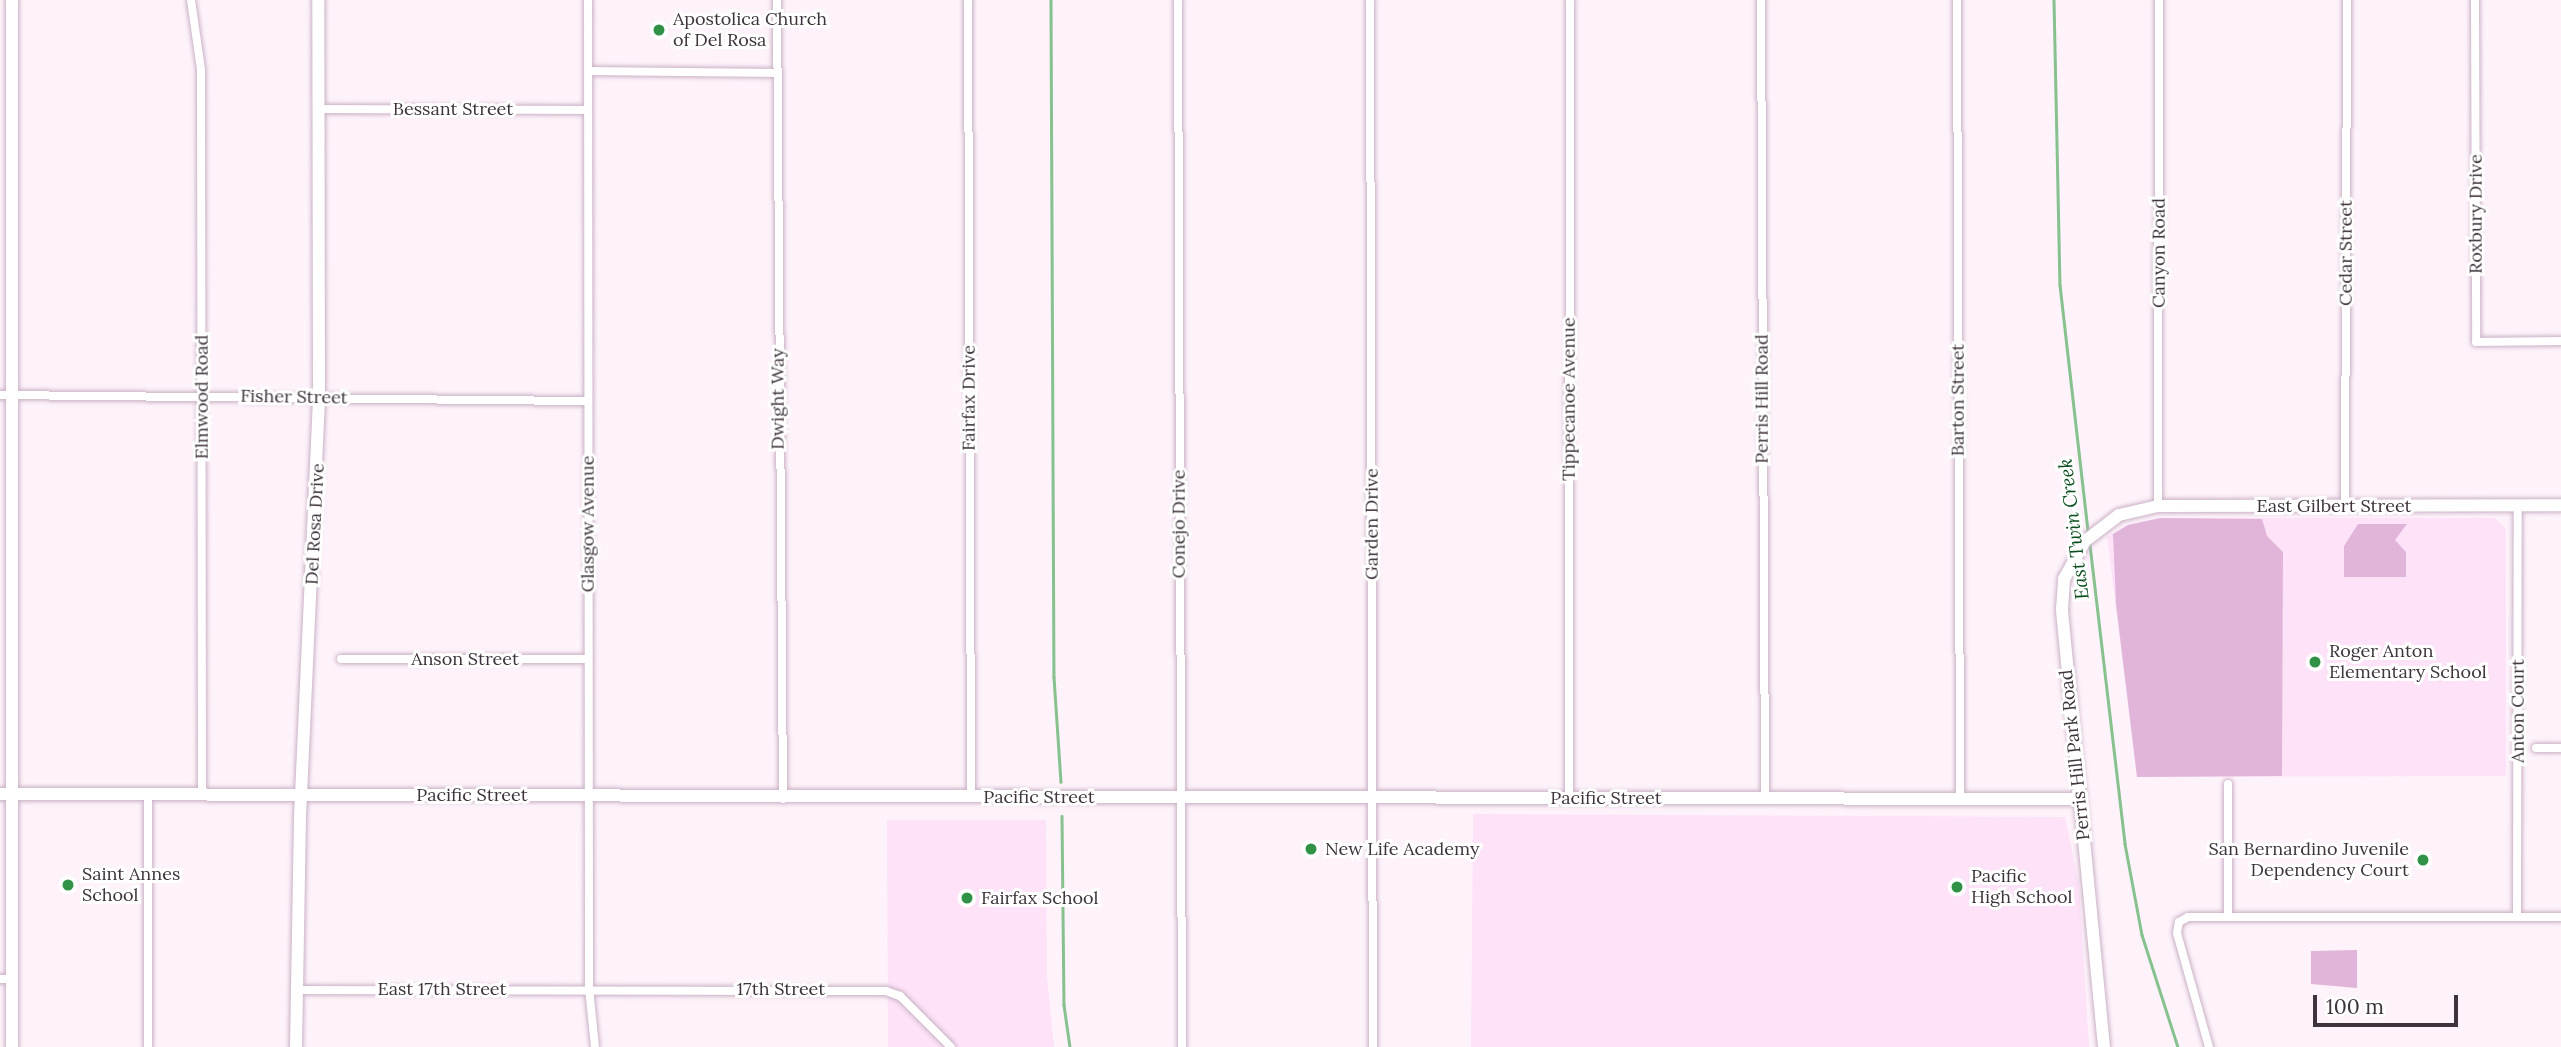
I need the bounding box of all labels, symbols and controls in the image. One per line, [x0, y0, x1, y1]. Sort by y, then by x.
place label: Apostolica Church of Del Rosa [673, 9, 827, 52]
marker: Apostolica Church of Del Rosa [651, 22, 667, 38]
street label: Bessant Street [393, 98, 513, 120]
street label: Roxbury Drive [2465, 154, 2487, 274]
street label: Canyon Road [2148, 198, 2170, 308]
street label: Cedar Street [2335, 200, 2357, 306]
street label: Tippecanoe Avenue [1558, 317, 1580, 481]
street label: Perris Hill Road [1751, 334, 1773, 464]
street label: Elmwood Road [191, 335, 213, 459]
street label: Barton Street [1947, 344, 1969, 456]
street label: Fairfax Drive [958, 345, 980, 451]
street label: Dwight Way [767, 348, 789, 450]
street label: Fisher Street [240, 385, 348, 409]
street label: Glasgow Avenue [577, 456, 599, 592]
water label: East Twin Creek [2054, 457, 2094, 601]
street label: Del Rosa Drive [301, 463, 329, 585]
street label: Garden Drive [1361, 468, 1383, 580]
street label: Conejo Drive [1168, 470, 1190, 578]
street label: East Gilbert Street [2256, 495, 2412, 517]
place label: Roger Anton Elementary School [2329, 641, 2487, 684]
street label: Anson Street [411, 648, 519, 670]
marker: Roger Anton Elementary School [2307, 654, 2323, 670]
street label: Anton Court [2507, 659, 2529, 763]
street label: Perris Hill Park Road [2055, 669, 2095, 841]
street label: Pacific Street [416, 784, 528, 806]
street label: Pacific Street [983, 786, 1095, 808]
street label: Pacific Street [1550, 787, 1662, 809]
place label: New Life Academy [1325, 838, 1479, 860]
place label: San Bernardino Juvenile Dependency Court [2208, 839, 2409, 882]
marker: New Life Academy [1303, 841, 1319, 857]
marker: San Bernardino Juvenile Dependency Court [2415, 852, 2431, 868]
place label: Saint Annes School [82, 864, 180, 906]
place label: Pacific High School [1971, 866, 2072, 908]
marker: Saint Annes School [60, 877, 76, 893]
marker: Pacific High School [1949, 879, 1965, 895]
place label: Fairfax School [981, 887, 1098, 909]
marker: Fairfax School [959, 890, 975, 906]
street label: East 17th Street [378, 978, 506, 1000]
street label: 17th Street [737, 978, 825, 1000]
scale bar [2316, 981, 2461, 1025]
text: 100 m [2326, 993, 2384, 1020]

